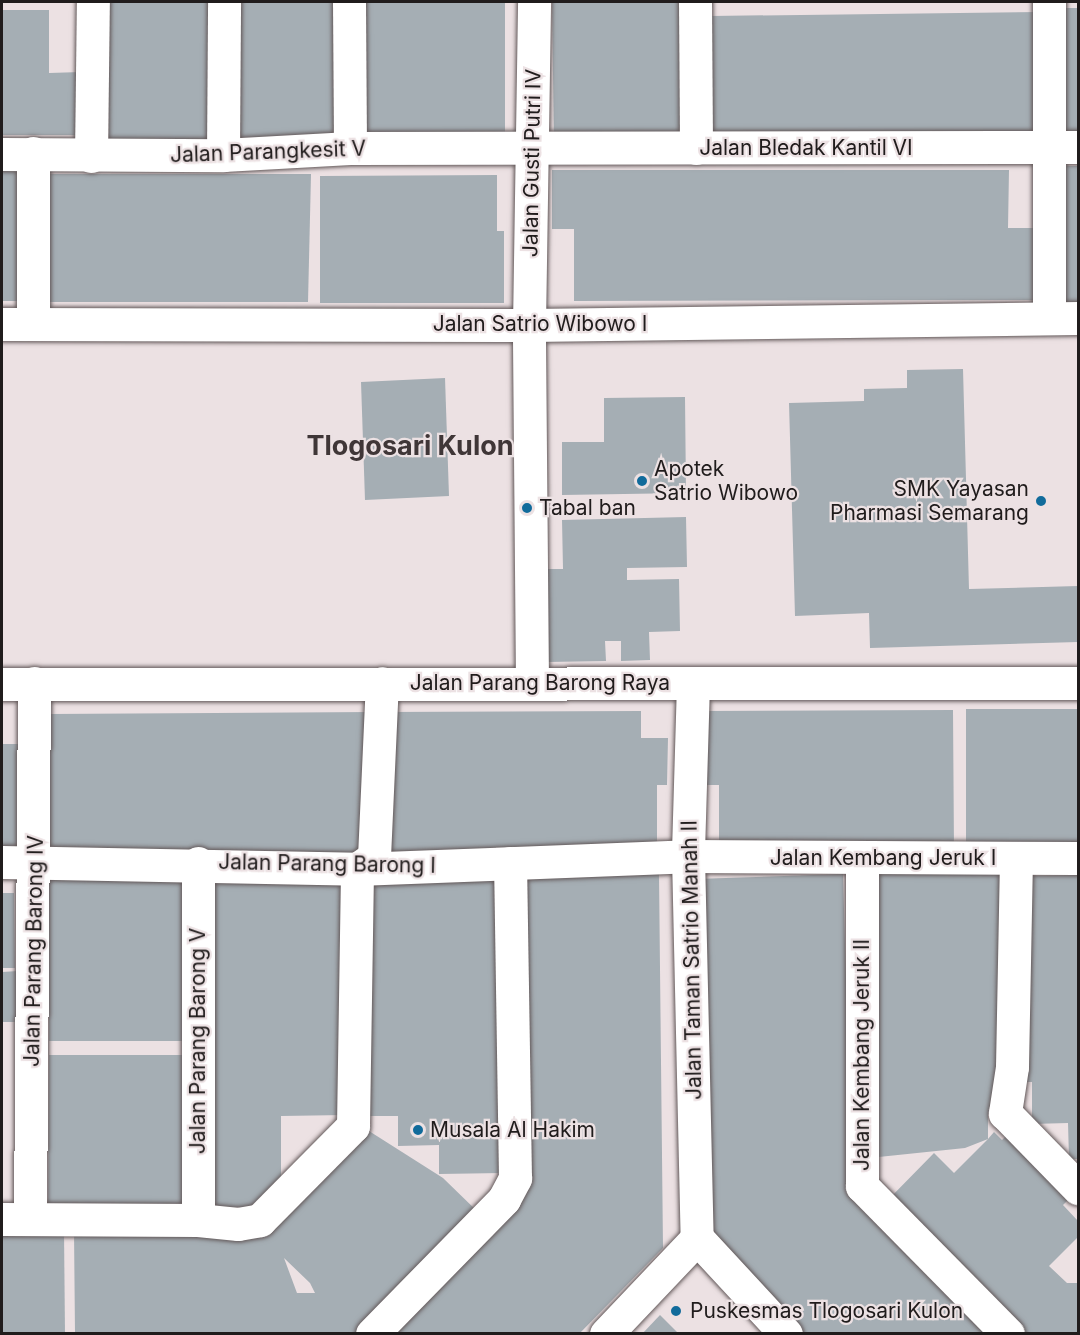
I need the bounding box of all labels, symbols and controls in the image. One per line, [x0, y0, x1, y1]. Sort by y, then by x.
street label: Jalan Gusti Putri IV [518, 69, 546, 257]
street label: Jalan Bledak Kantil VI [699, 135, 913, 161]
street label: Jalan Parangkesit V [170, 136, 366, 168]
street label: Jalan Satrio Wibowo I [433, 311, 647, 337]
district label: Tlogosari Kulon [306, 430, 514, 462]
place label: Apotek Satrio Wibowo [654, 456, 798, 506]
marker: Apotek Satrio Wibowo [635, 474, 649, 488]
place label: SMK Yayasan Pharmasi Semarang [830, 476, 1029, 526]
marker: SMK Yayasan Pharmasi Semarang [1034, 494, 1048, 508]
place label: Tabal ban [539, 495, 636, 521]
marker: Tabal ban [520, 501, 534, 515]
street label: Jalan Parang Barong Raya [410, 670, 670, 696]
street label: Jalan Taman Satrio Manah II [677, 820, 707, 1100]
street label: Jalan Parang Barong IV [19, 835, 49, 1067]
street label: Jalan Kembang Jeruk I [770, 845, 996, 871]
street label: Jalan Parang Barong I [218, 850, 436, 878]
street label: Jalan Parang Barong V [185, 928, 211, 1154]
street label: Jalan Kembang Jeruk II [849, 939, 875, 1171]
place label: Musala Al Hakim [430, 1117, 595, 1143]
marker: Musala Al Hakim [411, 1123, 425, 1137]
place label: Puskesmas Tlogosari Kulon [690, 1298, 963, 1324]
marker: Puskesmas Tlogosari Kulon [667, 1302, 685, 1320]

